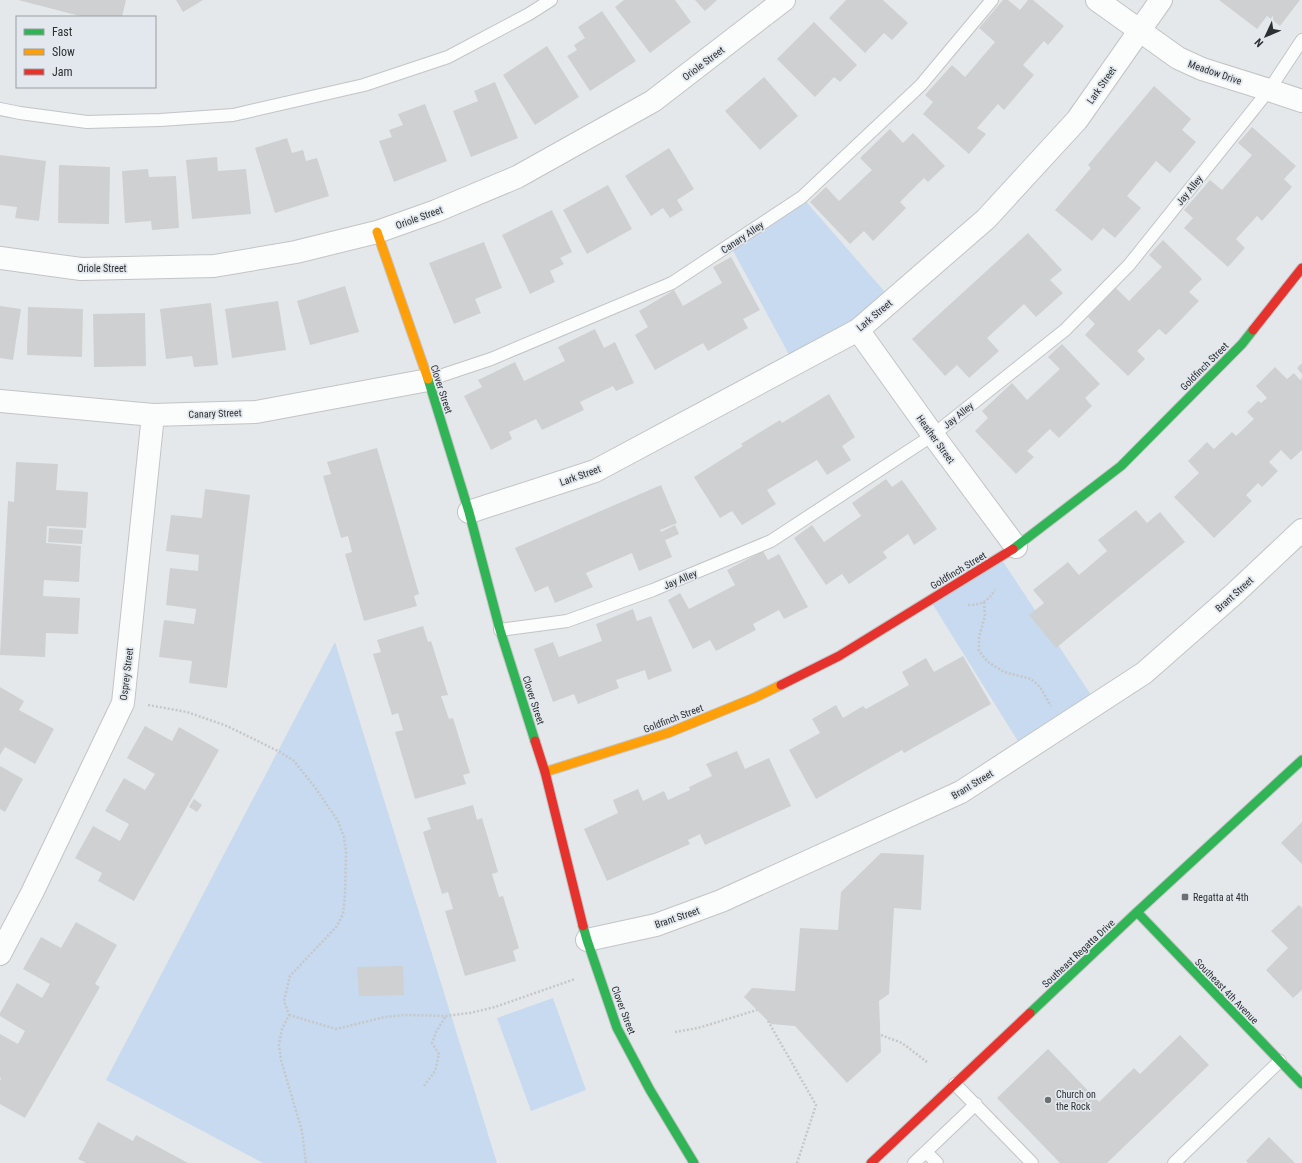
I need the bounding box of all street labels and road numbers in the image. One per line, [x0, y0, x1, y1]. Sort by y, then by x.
street label: Oriole Street [680, 44, 726, 83]
street label: Meadow Drive [1187, 58, 1243, 87]
street label: Lark Street [1085, 65, 1118, 106]
street label: Jay Alley [1174, 173, 1205, 207]
street label: Oriole Street [394, 204, 444, 231]
street label: Canary Alley [719, 219, 766, 256]
street label: Oriole Street [77, 263, 127, 274]
street label: Lark Street [854, 297, 894, 333]
street label: Goldfinch Street [1178, 340, 1231, 393]
street label: Clover Street [428, 363, 455, 415]
street label: Jay Alley [941, 400, 975, 431]
street label: Canary Street [188, 407, 242, 420]
street label: Heather Street [914, 413, 957, 466]
street label: Lark Street [558, 463, 602, 488]
street label: Goldfinch Street [928, 549, 988, 591]
street label: Jay Alley [662, 568, 699, 591]
street label: Brant Street [1213, 575, 1255, 614]
street label: Osprey Street [118, 647, 135, 701]
street label: Clover Street [520, 674, 547, 726]
street label: Goldfinch Street [642, 702, 705, 735]
street label: Brant Street [949, 768, 995, 801]
street label: Brant Street [653, 905, 701, 930]
street label: Southeast Regatta Drive [1040, 917, 1117, 990]
street label: Southeast 4th Avenue [1193, 957, 1261, 1026]
street label: Clover Street [609, 985, 638, 1036]

